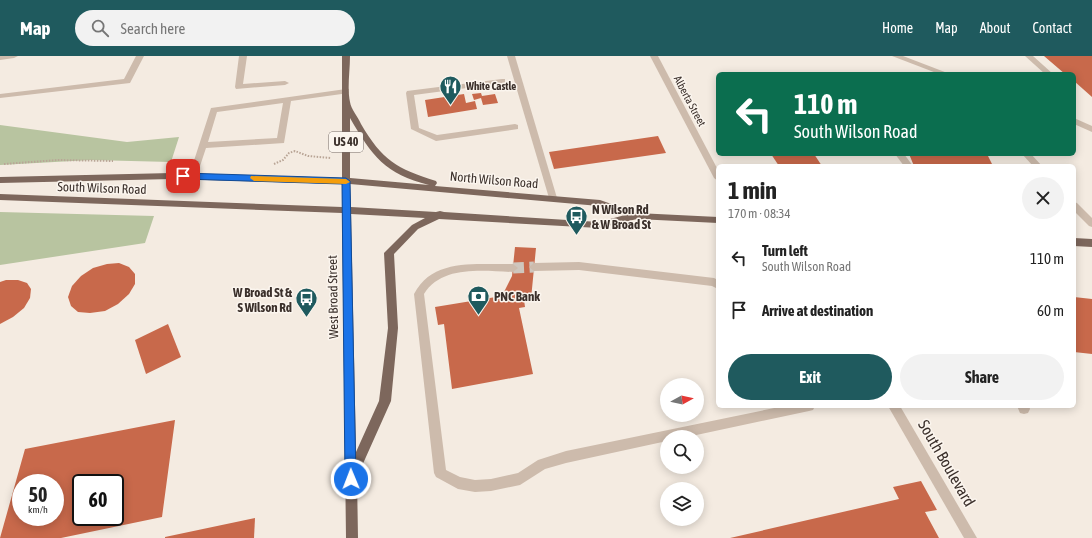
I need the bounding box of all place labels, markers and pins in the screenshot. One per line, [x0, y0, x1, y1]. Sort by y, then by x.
restaurant icon: White Castle [438, 73, 464, 106]
place label: White Castle [465, 80, 516, 92]
pin [166, 159, 200, 193]
place label: N Wilson Rd & W Broad St [592, 202, 651, 232]
bus stop icon: N Wilson Rd & W Broad St [563, 203, 589, 236]
bank icon: PNC Bank [466, 283, 492, 316]
place label: W Broad St & S Wilson Rd [232, 285, 292, 315]
bus stop icon: W Broad St & S Wilson Rd [294, 286, 320, 319]
place label: PNC Bank [494, 289, 540, 304]

